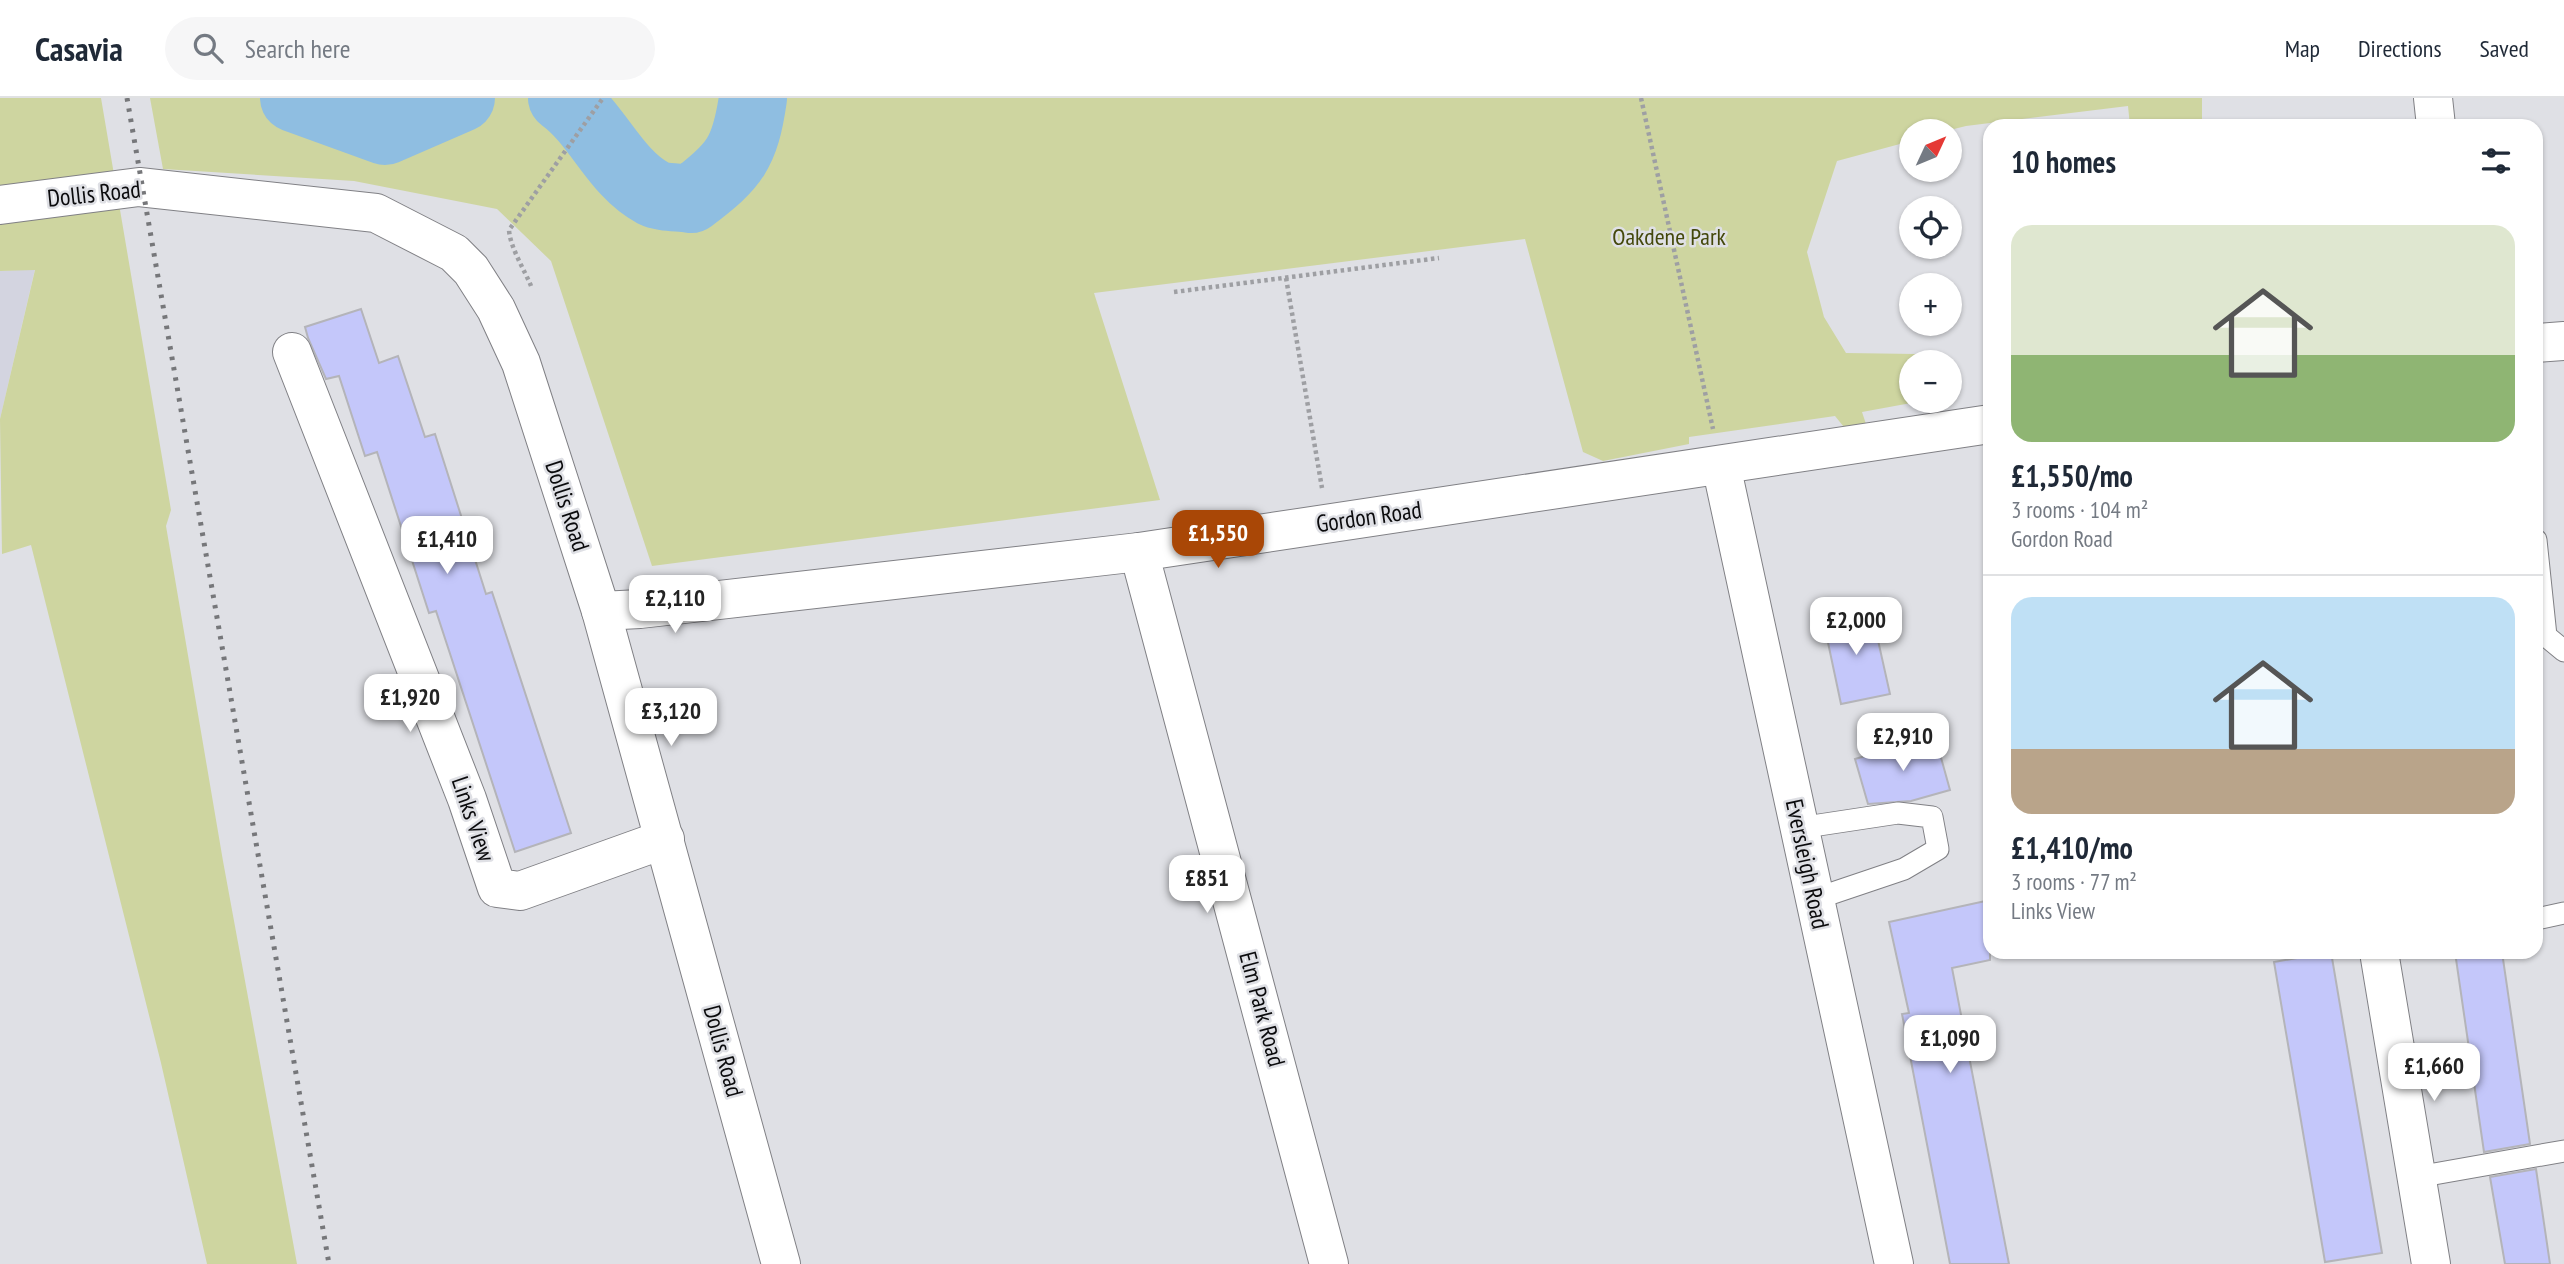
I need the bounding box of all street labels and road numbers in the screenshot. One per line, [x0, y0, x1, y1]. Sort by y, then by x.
street label: Dollis Road [46, 173, 142, 214]
street label: Dollis Road [538, 457, 597, 555]
street label: Gordon Road [1314, 494, 1424, 539]
street label: Links View [445, 772, 503, 866]
street label: Eversleigh Road [1779, 796, 1836, 932]
street label: Elm Park Road [1232, 948, 1293, 1070]
street label: Dollis Road [696, 1002, 751, 1100]

